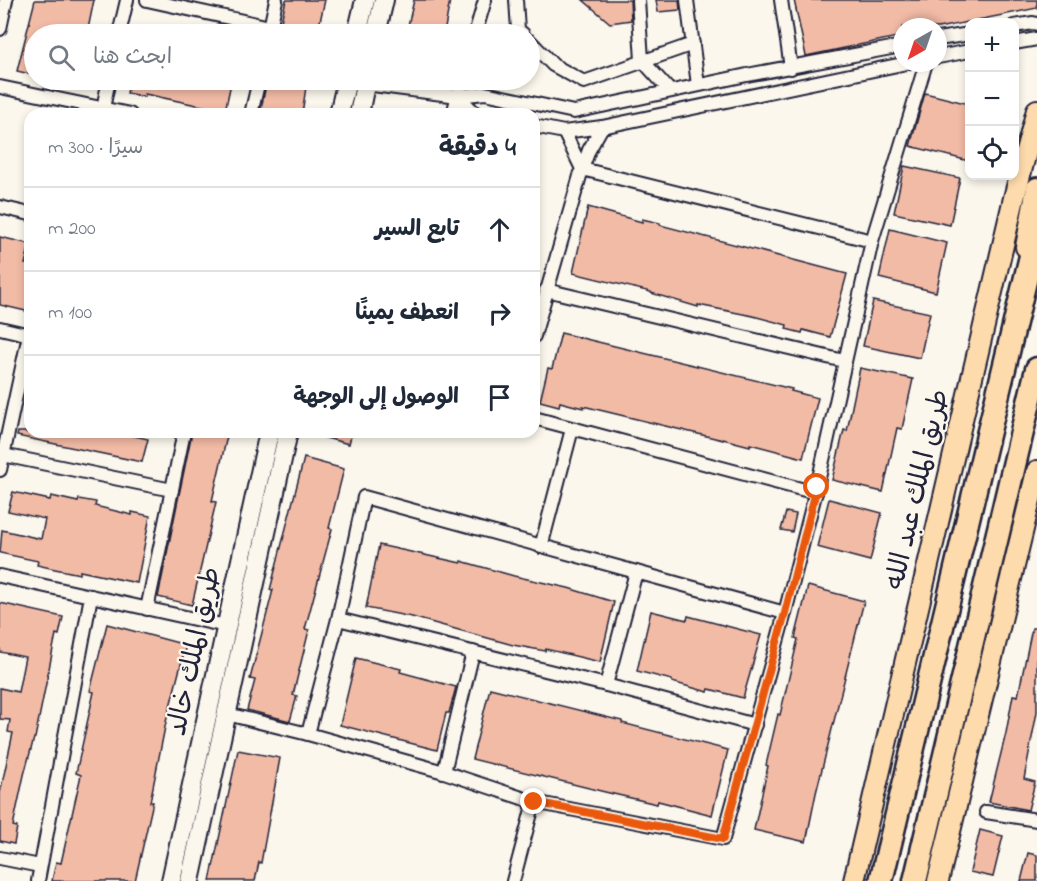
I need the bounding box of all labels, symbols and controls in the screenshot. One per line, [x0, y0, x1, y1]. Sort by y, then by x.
north arrow [893, 18, 947, 72]
map controls [965, 18, 1019, 180]
button: + [965, 18, 1019, 72]
search box [24, 24, 540, 90]
icon: search [45, 41, 78, 74]
text: ابحث هنا [93, 42, 172, 74]
button: − [965, 72, 1019, 126]
button: locate [965, 126, 1019, 180]
text: 4 دقيقة [439, 130, 516, 168]
text: سيرًا · 300 m [48, 134, 143, 163]
icon: ahead [483, 213, 516, 246]
text: تابع السير [375, 214, 459, 246]
text: 200 m [48, 215, 96, 244]
icon: right [483, 297, 516, 330]
text: انعطف يمينًا [355, 298, 459, 330]
text: 100 m [48, 299, 92, 328]
icon: arrive [483, 381, 516, 414]
text: الوصول إلى الوجهة [293, 382, 459, 414]
street label: طريق الملك عبد الله [876, 386, 960, 594]
route start [803, 473, 829, 499]
street label: طريق الملك خالد [159, 564, 232, 739]
route end [520, 788, 546, 814]

